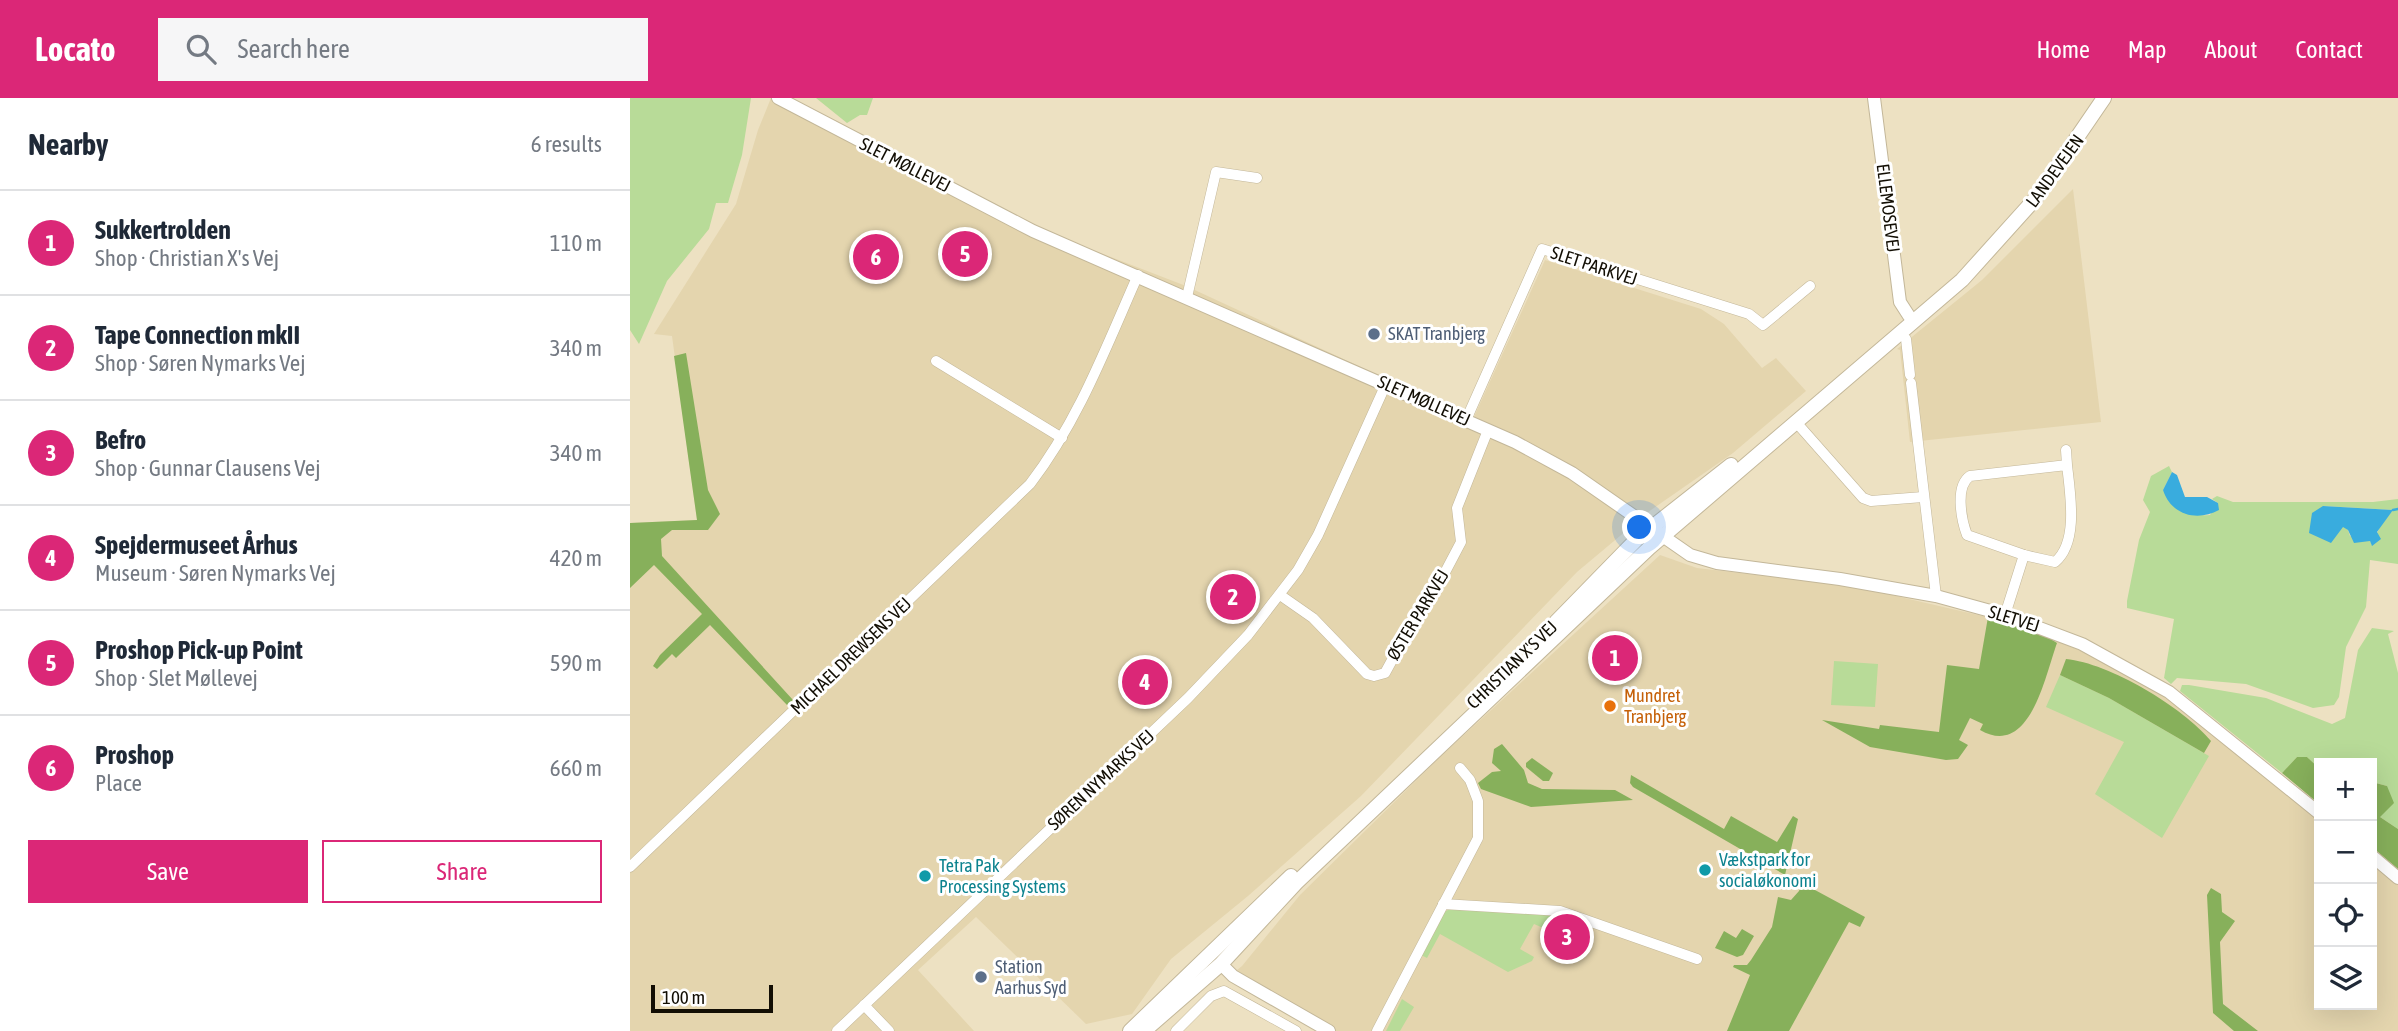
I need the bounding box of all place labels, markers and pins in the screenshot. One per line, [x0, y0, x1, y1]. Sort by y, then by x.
pin: 5 [942, 228, 988, 280]
pin: 6 [853, 231, 899, 283]
place label: SKAT Tranbjerg [1388, 323, 1485, 344]
marker: SKAT Tranbjerg [1366, 326, 1382, 342]
pin: 2 [1210, 571, 1256, 623]
pin: 1 [1592, 632, 1638, 684]
pin: 4 [1122, 656, 1168, 708]
place label: Mundret Tranbjerg [1624, 685, 1686, 727]
marker: Mundret Tranbjerg [1602, 698, 1618, 714]
place label: Vækstpark for socialøkonomi [1719, 849, 1816, 891]
place label: Tetra Pak Processing Systems [939, 855, 1066, 897]
marker: Vækstpark for socialøkonomi [1697, 862, 1713, 878]
marker: Tetra Pak Processing Systems [917, 868, 933, 884]
pin: 3 [1544, 911, 1590, 963]
place label: Station Aarhus Syd [995, 956, 1067, 998]
marker: Station Aarhus Syd [973, 969, 989, 985]

